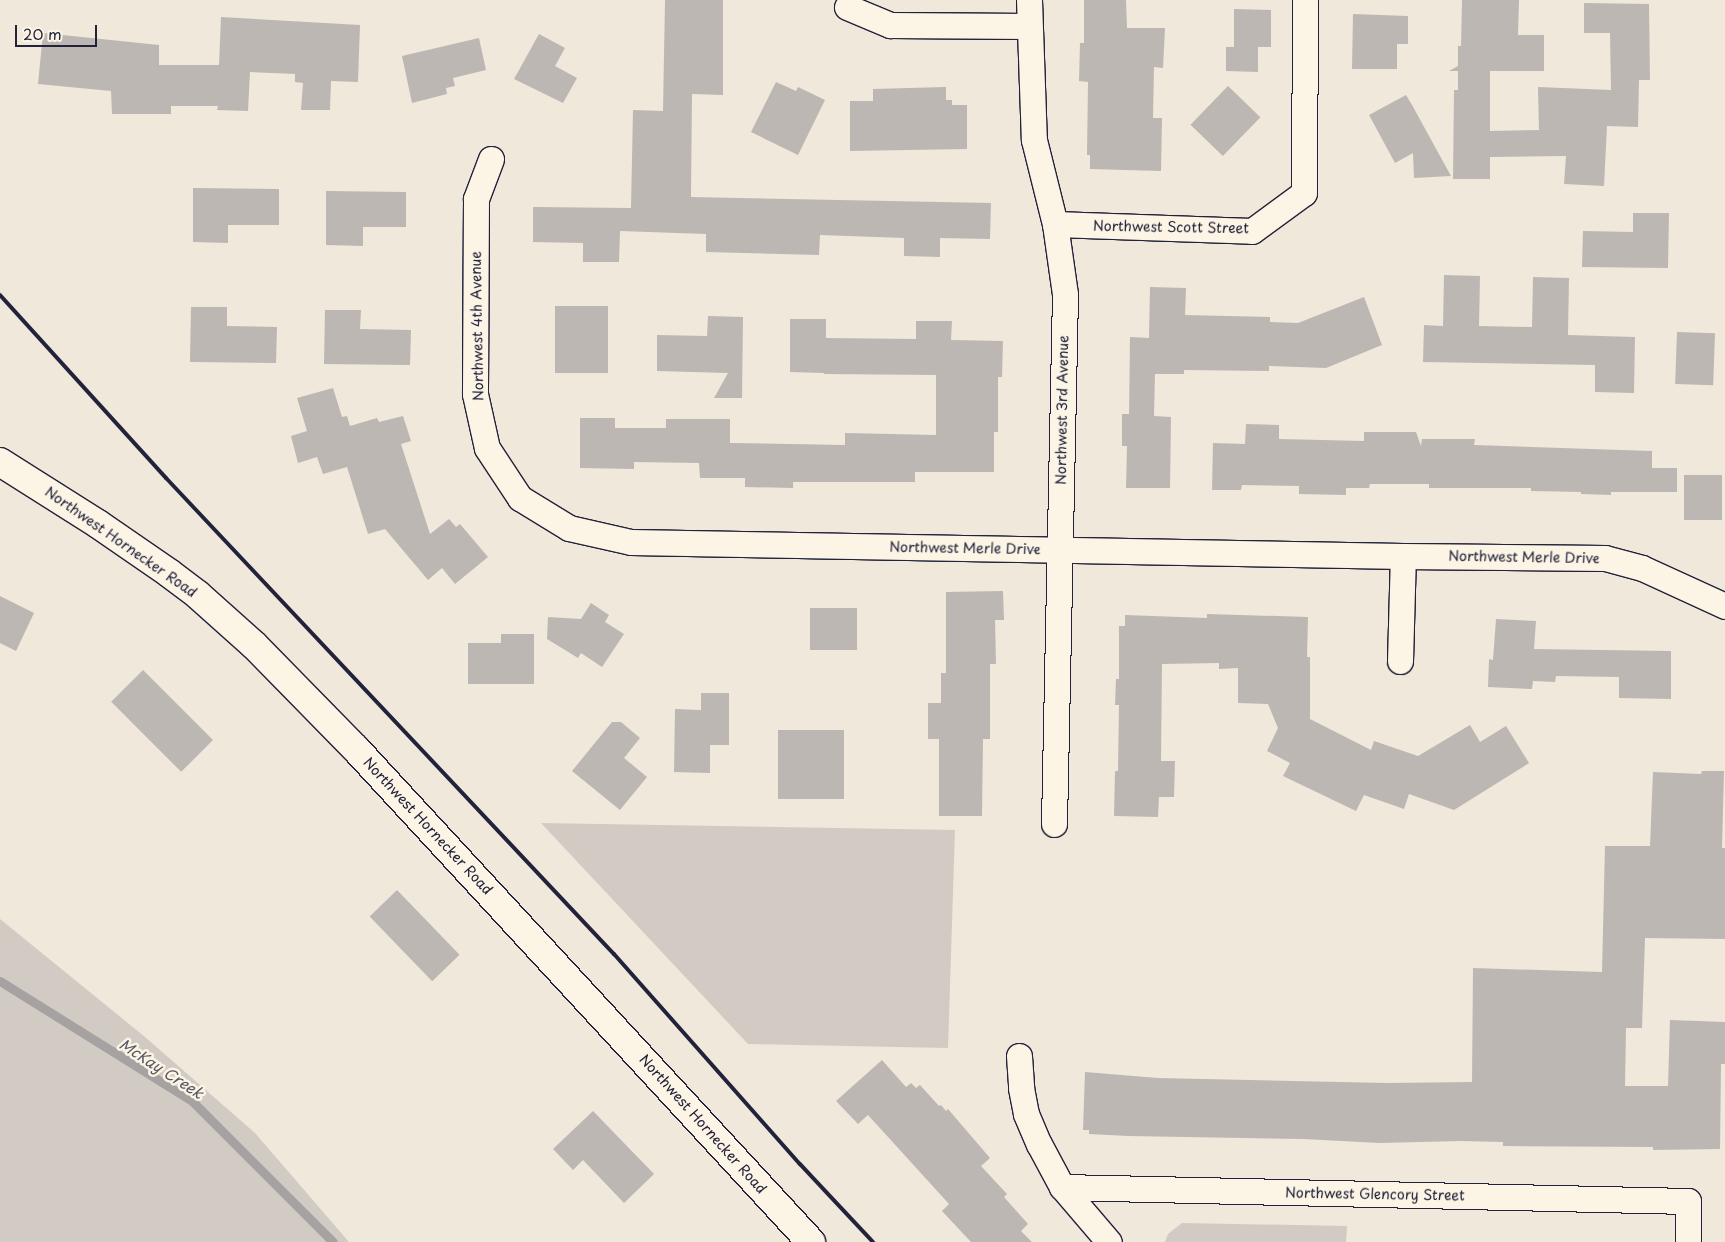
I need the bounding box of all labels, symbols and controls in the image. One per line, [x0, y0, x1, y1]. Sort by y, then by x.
scale bar [18, 15, 100, 47]
text: 20 m [23, 22, 62, 45]
street label: Northwest Scott Street [1093, 217, 1249, 237]
street label: Northwest 4th Avenue [467, 251, 487, 401]
street label: Northwest 3rd Avenue [1052, 335, 1072, 485]
street label: Northwest Hornecker Road [42, 483, 200, 601]
street label: Northwest Merle Drive [888, 538, 1042, 558]
street label: Northwest Merle Drive [1447, 547, 1601, 567]
street label: Northwest Hornecker Road [360, 754, 496, 898]
water label: McKay Creek [116, 1034, 208, 1102]
street label: Northwest Hornecker Road [636, 1051, 770, 1197]
street label: Northwest Glencory Street [1285, 1184, 1465, 1204]

